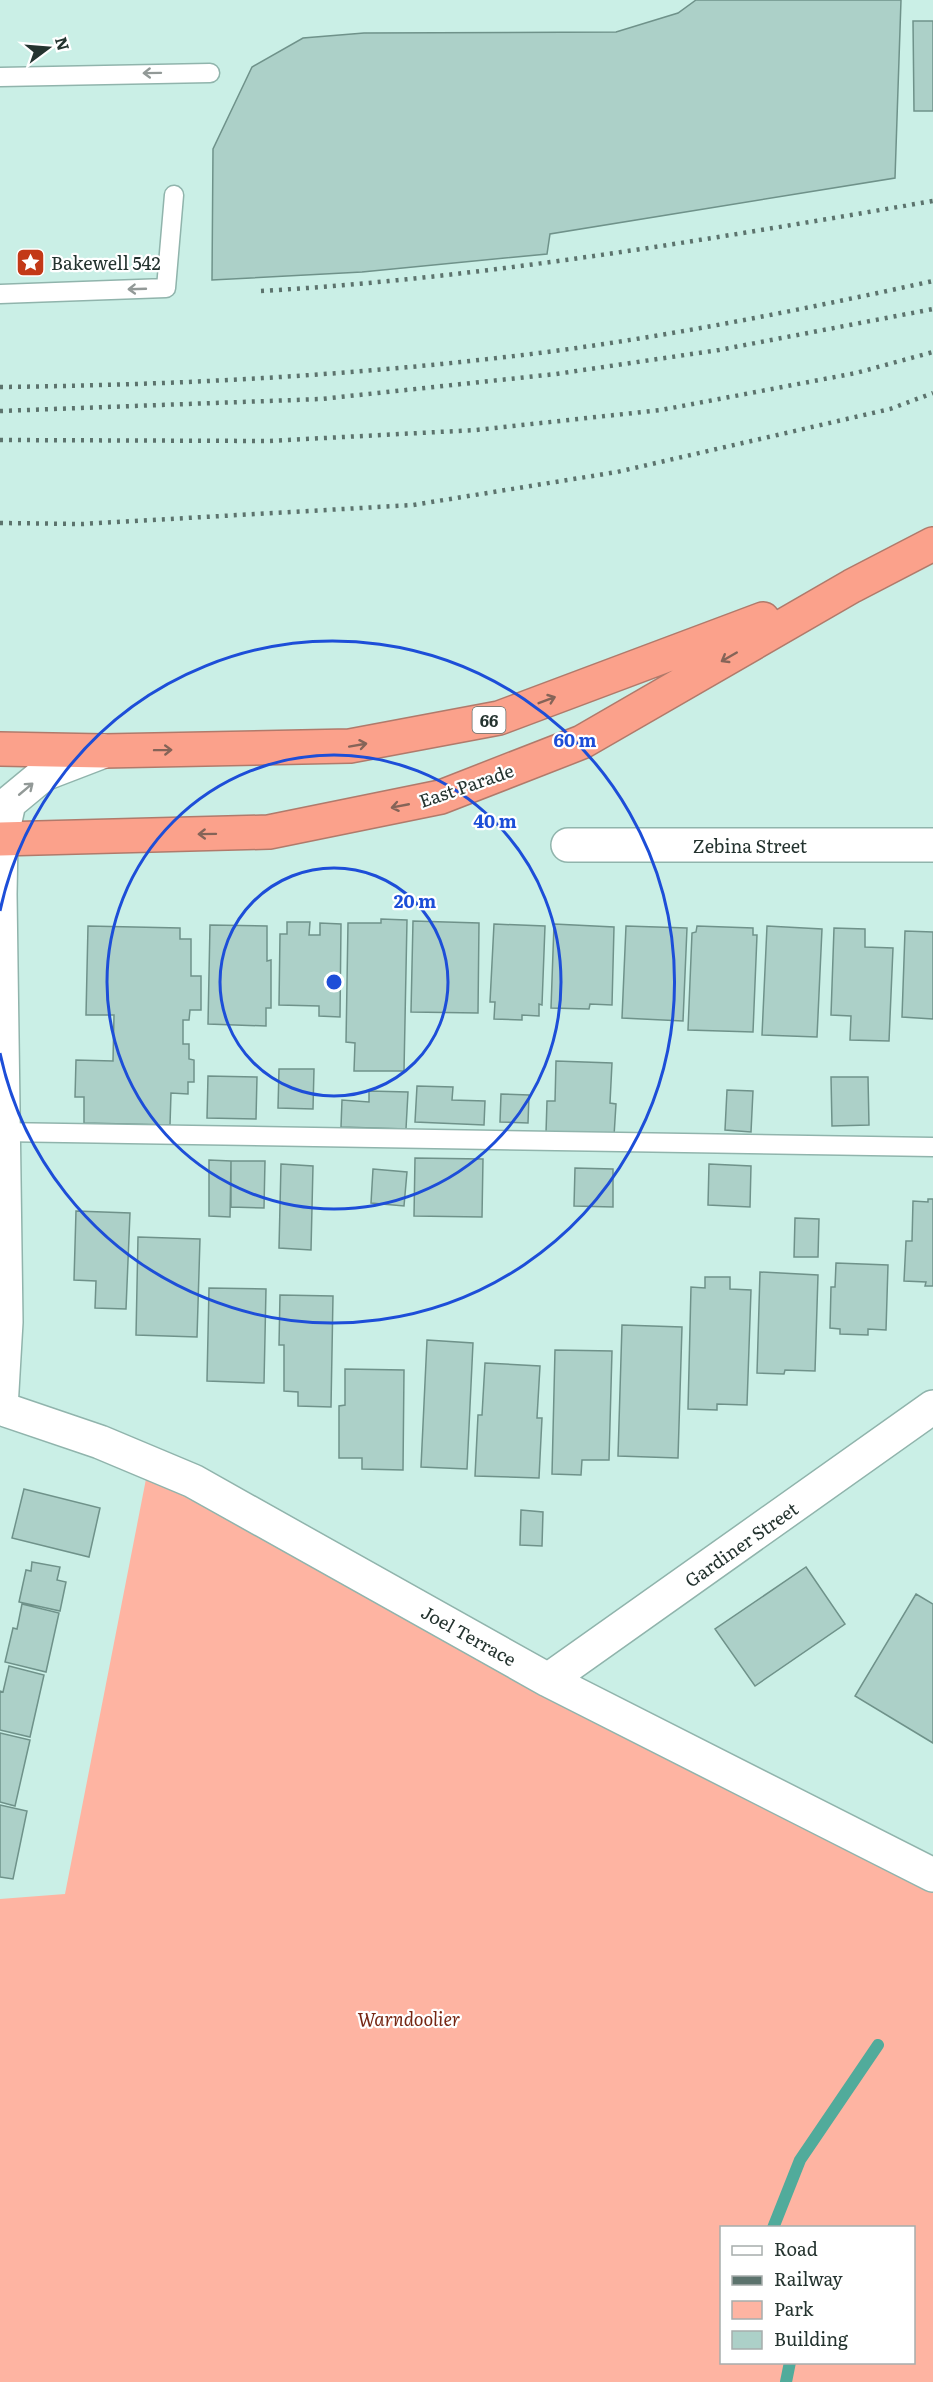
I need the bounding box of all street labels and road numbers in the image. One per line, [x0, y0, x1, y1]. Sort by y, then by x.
road number: 66 [472, 707, 506, 733]
street label: East Parade [415, 756, 517, 814]
street label: Zebina Street [693, 832, 808, 859]
street label: Gardiner Street [679, 1494, 804, 1593]
street label: Joel Terrace [417, 1598, 521, 1672]

